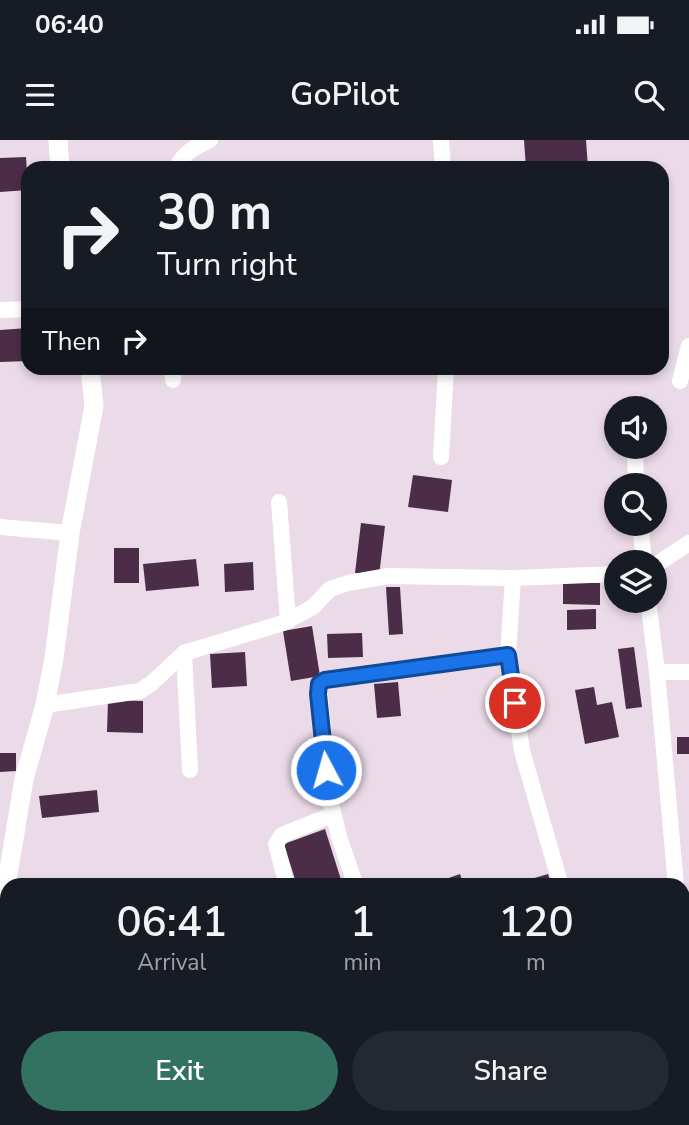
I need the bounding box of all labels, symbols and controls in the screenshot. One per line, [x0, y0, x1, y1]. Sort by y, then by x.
text: 06:40 [35, 7, 104, 42]
text: GoPilot [290, 73, 399, 116]
icon: menu [21, 76, 59, 114]
icon: search [630, 76, 668, 114]
text: 30 m [157, 179, 272, 246]
icon: right [42, 189, 133, 280]
text: Turn right [157, 243, 297, 286]
icon: right [115, 322, 153, 360]
text: Then [42, 324, 101, 359]
map controls [604, 396, 667, 613]
button: sound [604, 396, 667, 459]
button: search [604, 473, 667, 536]
button: layers [604, 550, 667, 613]
pin [485, 673, 545, 733]
icon: arrive [496, 684, 534, 722]
position arrow [289, 733, 363, 807]
text: 06:41 [116, 894, 227, 951]
text: 1 [350, 894, 375, 951]
text: 120 [498, 894, 574, 951]
text: Arrival [137, 947, 206, 978]
text: min [344, 947, 382, 978]
text: m [526, 947, 546, 978]
button: Exit [21, 1031, 338, 1111]
button: Share [352, 1031, 669, 1111]

